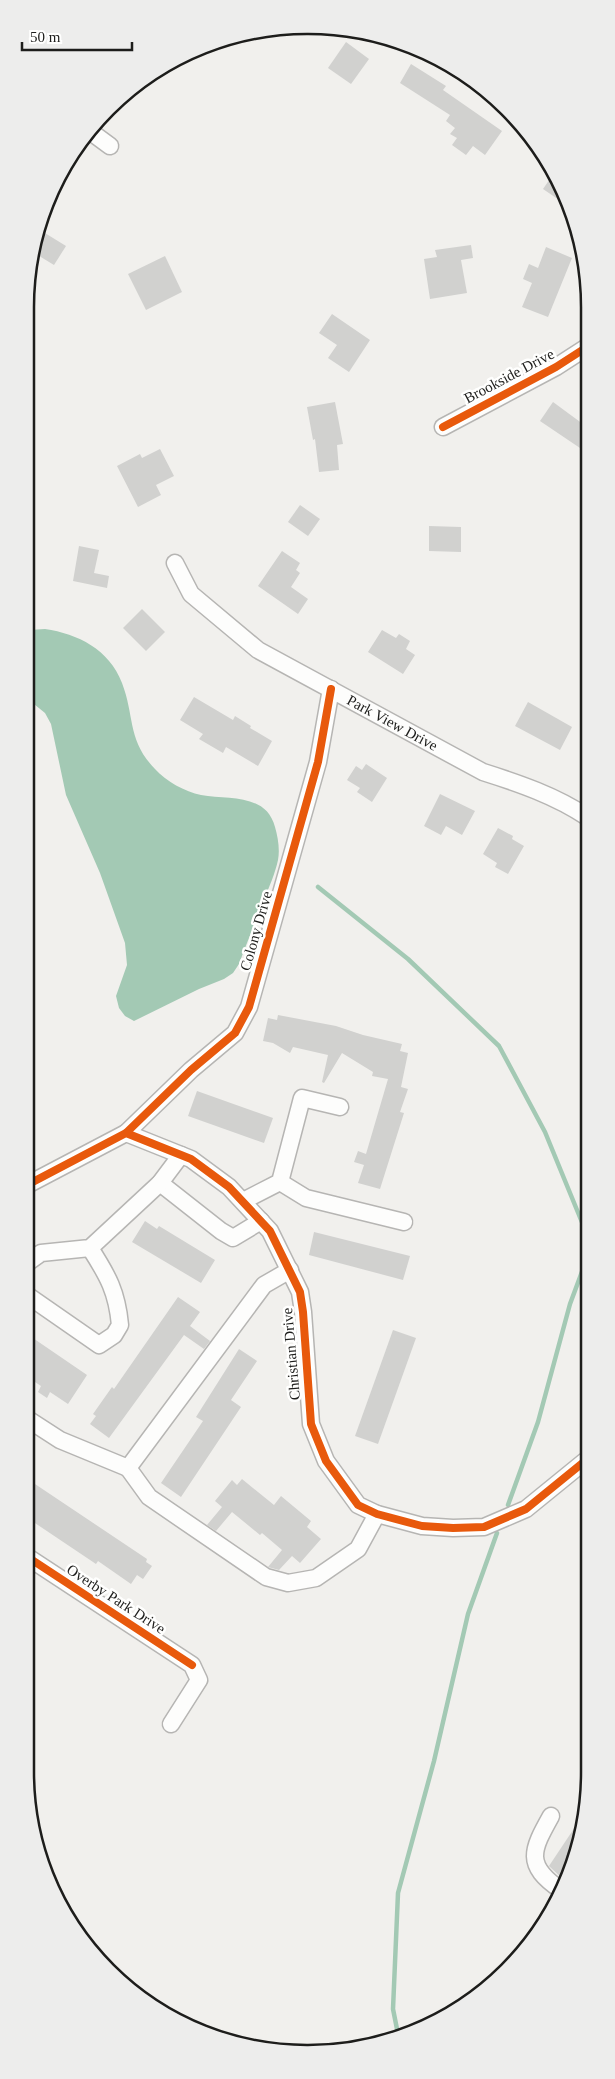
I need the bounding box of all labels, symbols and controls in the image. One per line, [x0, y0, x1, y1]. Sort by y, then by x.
scale bar [22, 20, 132, 52]
text: 50 m [30, 29, 61, 45]
street label: Brookside Drive [461, 345, 557, 406]
street label: Park View Drive [344, 692, 441, 754]
street label: Colony Drive [237, 889, 275, 973]
street label: Christian Drive [279, 1307, 303, 1401]
street label: Overby Park Drive [64, 1561, 169, 1637]

